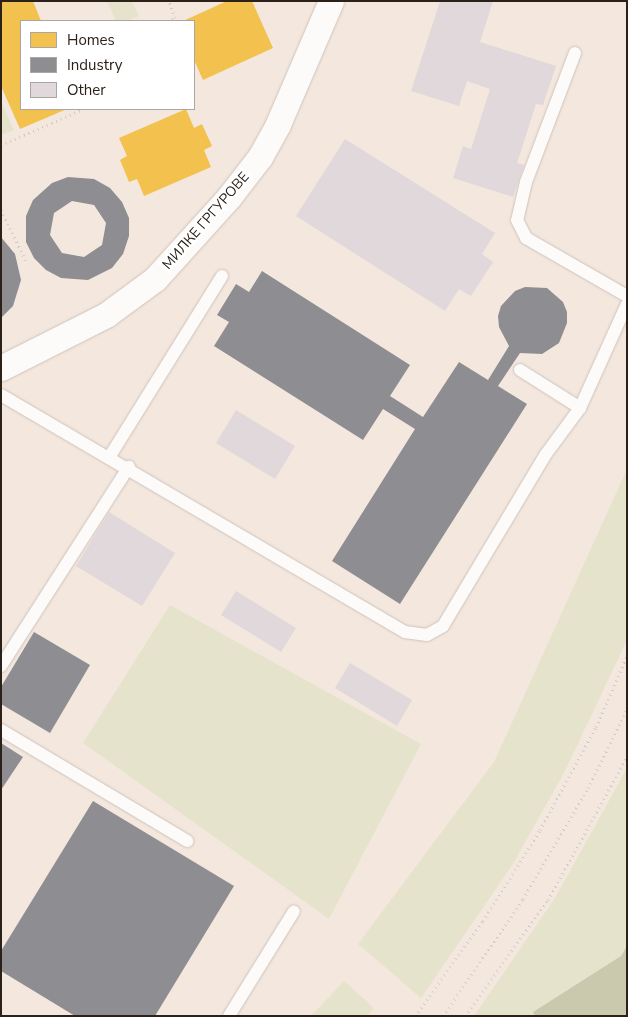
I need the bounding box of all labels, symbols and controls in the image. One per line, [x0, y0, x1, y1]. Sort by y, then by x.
legend [20, 20, 195, 110]
text: Homes [67, 30, 115, 50]
text: Industry [67, 55, 122, 75]
text: Other [67, 80, 106, 100]
street label: МИЛКЕ ГРГУРОВЕ [159, 169, 253, 273]

